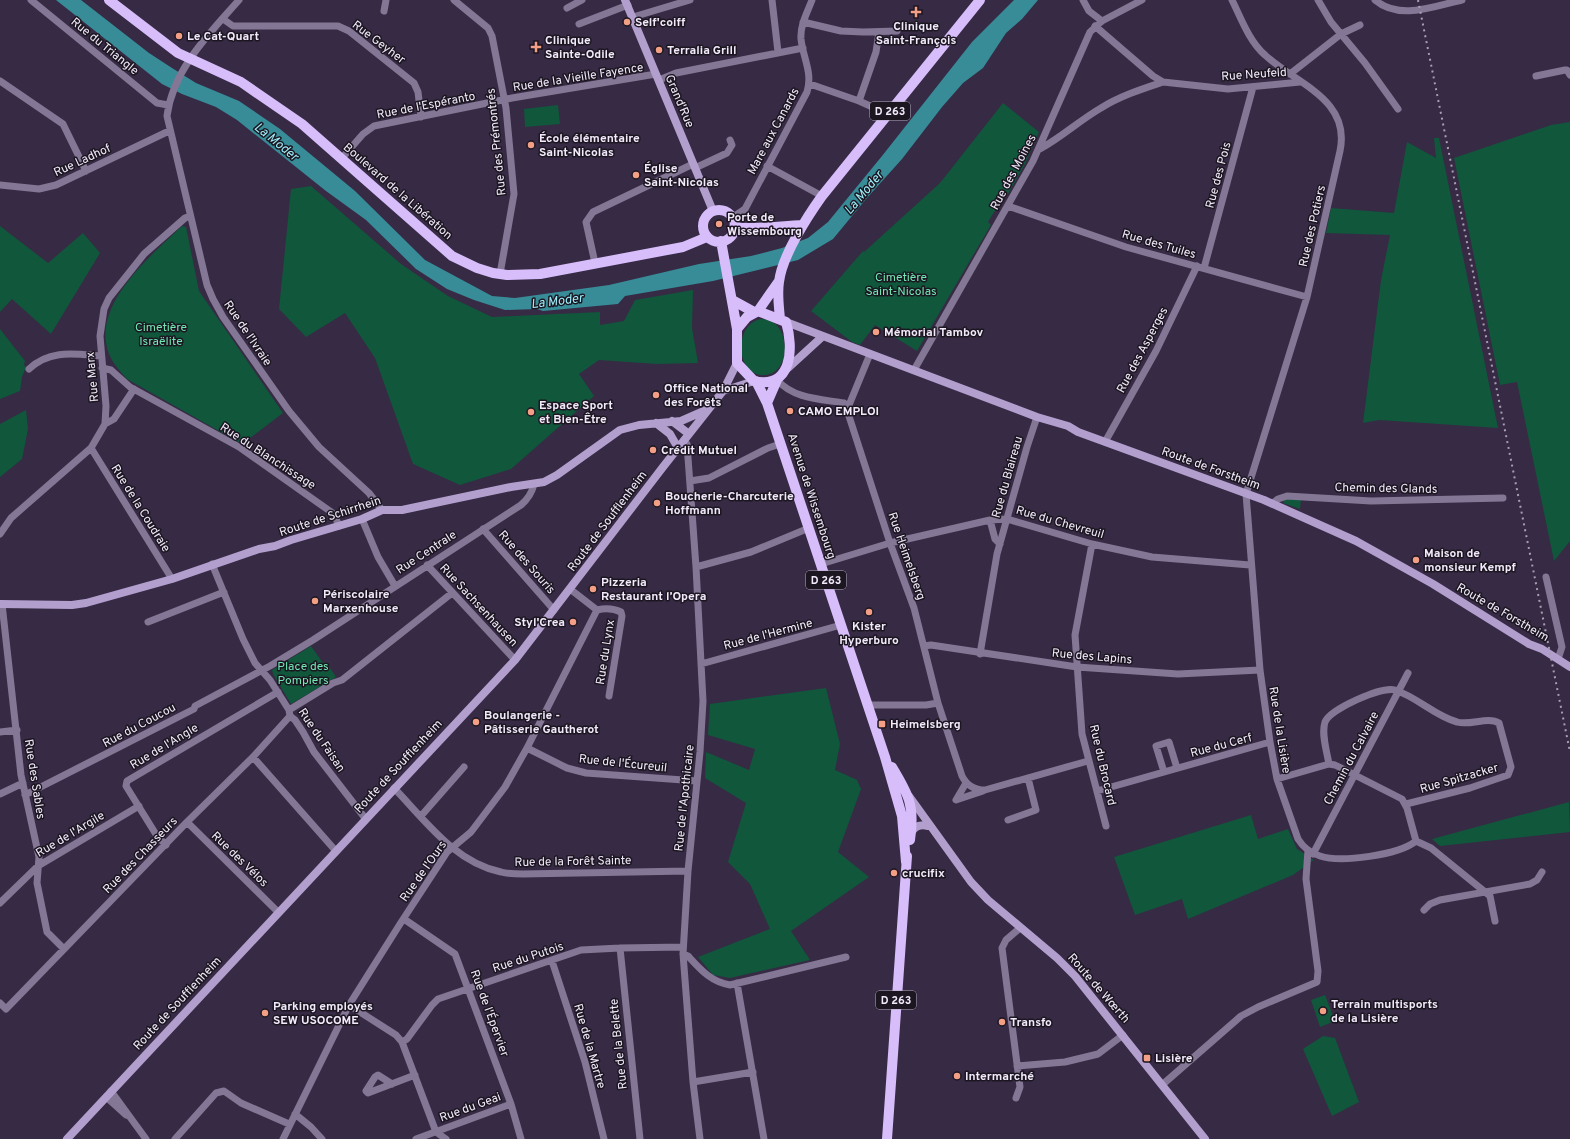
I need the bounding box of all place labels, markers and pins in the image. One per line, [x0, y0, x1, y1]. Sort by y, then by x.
marker: Clinique Saint-François [910, 6, 922, 18]
place label: Self'coiff [635, 15, 685, 31]
marker: Self'coiff [622, 17, 632, 27]
place label: Clinique Saint-François [876, 19, 956, 49]
place label: Le Cat-Quart [187, 29, 259, 45]
marker: Le Cat-Quart [174, 31, 184, 41]
place label: Clinique Sainte-Odile [545, 33, 615, 63]
marker: Clinique Sainte-Odile [530, 41, 542, 53]
place label: Terralia Grill [667, 43, 736, 59]
marker: Terralia Grill [654, 45, 664, 55]
place label: École élémentaire Saint-Nicolas [539, 131, 640, 161]
marker: École élémentaire Saint-Nicolas [526, 140, 536, 150]
place label: Église Saint-Nicolas [644, 161, 719, 191]
marker: Église Saint-Nicolas [631, 170, 641, 180]
place label: Porte de Wissembourg [727, 210, 802, 240]
marker: Porte de Wissembourg [714, 219, 724, 229]
place label: Mémorial Tambov [884, 325, 984, 341]
marker: Mémorial Tambov [871, 327, 881, 337]
place label: Office National des Forêts [664, 381, 748, 411]
marker: Office National des Forêts [651, 390, 661, 400]
place label: Espace Sport et Bien-Être [539, 398, 613, 428]
place label: CAMO EMPLOI [798, 404, 879, 420]
marker: CAMO EMPLOI [785, 406, 795, 416]
marker: Espace Sport et Bien-Être [526, 407, 536, 417]
place label: Crédit Mutuel [661, 443, 737, 459]
marker: Crédit Mutuel [648, 445, 658, 455]
place label: Boucherie-Charcuterie Hoffmann [665, 489, 794, 519]
marker: Boucherie-Charcuterie Hoffmann [652, 498, 662, 508]
place label: Maison de monsieur Kempf [1424, 546, 1517, 576]
marker: Maison de monsieur Kempf [1411, 555, 1421, 565]
place label: Pizzeria Restaurant l’Opera [601, 575, 706, 605]
marker: Pizzeria Restaurant l’Opera [588, 584, 598, 594]
place label: Périscolaire Marxenhouse [323, 587, 399, 617]
marker: Périscolaire Marxenhouse [310, 596, 320, 606]
marker: Kister Hyperburo [864, 607, 874, 617]
place label: Styl'Crea [514, 615, 565, 631]
marker: Styl'Crea [568, 617, 578, 627]
place label: Kister Hyperburo [839, 619, 899, 649]
place label: Boulangerie - Pâtisserie Gautherot [484, 708, 599, 738]
marker: Boulangerie - Pâtisserie Gautherot [471, 717, 481, 727]
place label: Heimelsberg [890, 717, 961, 733]
marker: Heimelsberg [877, 719, 887, 729]
place label: crucifix [902, 866, 945, 882]
marker: crucifix [889, 868, 899, 878]
place label: Terrain multisports de la Lisière [1331, 997, 1438, 1027]
place label: Parking employés SEW USOCOME [273, 999, 373, 1029]
marker: Terrain multisports de la Lisière [1318, 1006, 1328, 1016]
marker: Parking employés SEW USOCOME [260, 1008, 270, 1018]
place label: Transfo [1010, 1015, 1052, 1031]
marker: Transfo [997, 1017, 1007, 1027]
place label: Lisière [1155, 1051, 1193, 1067]
marker: Lisière [1142, 1053, 1152, 1063]
place label: Intermarché [965, 1069, 1034, 1085]
marker: Intermarché [952, 1071, 962, 1081]

